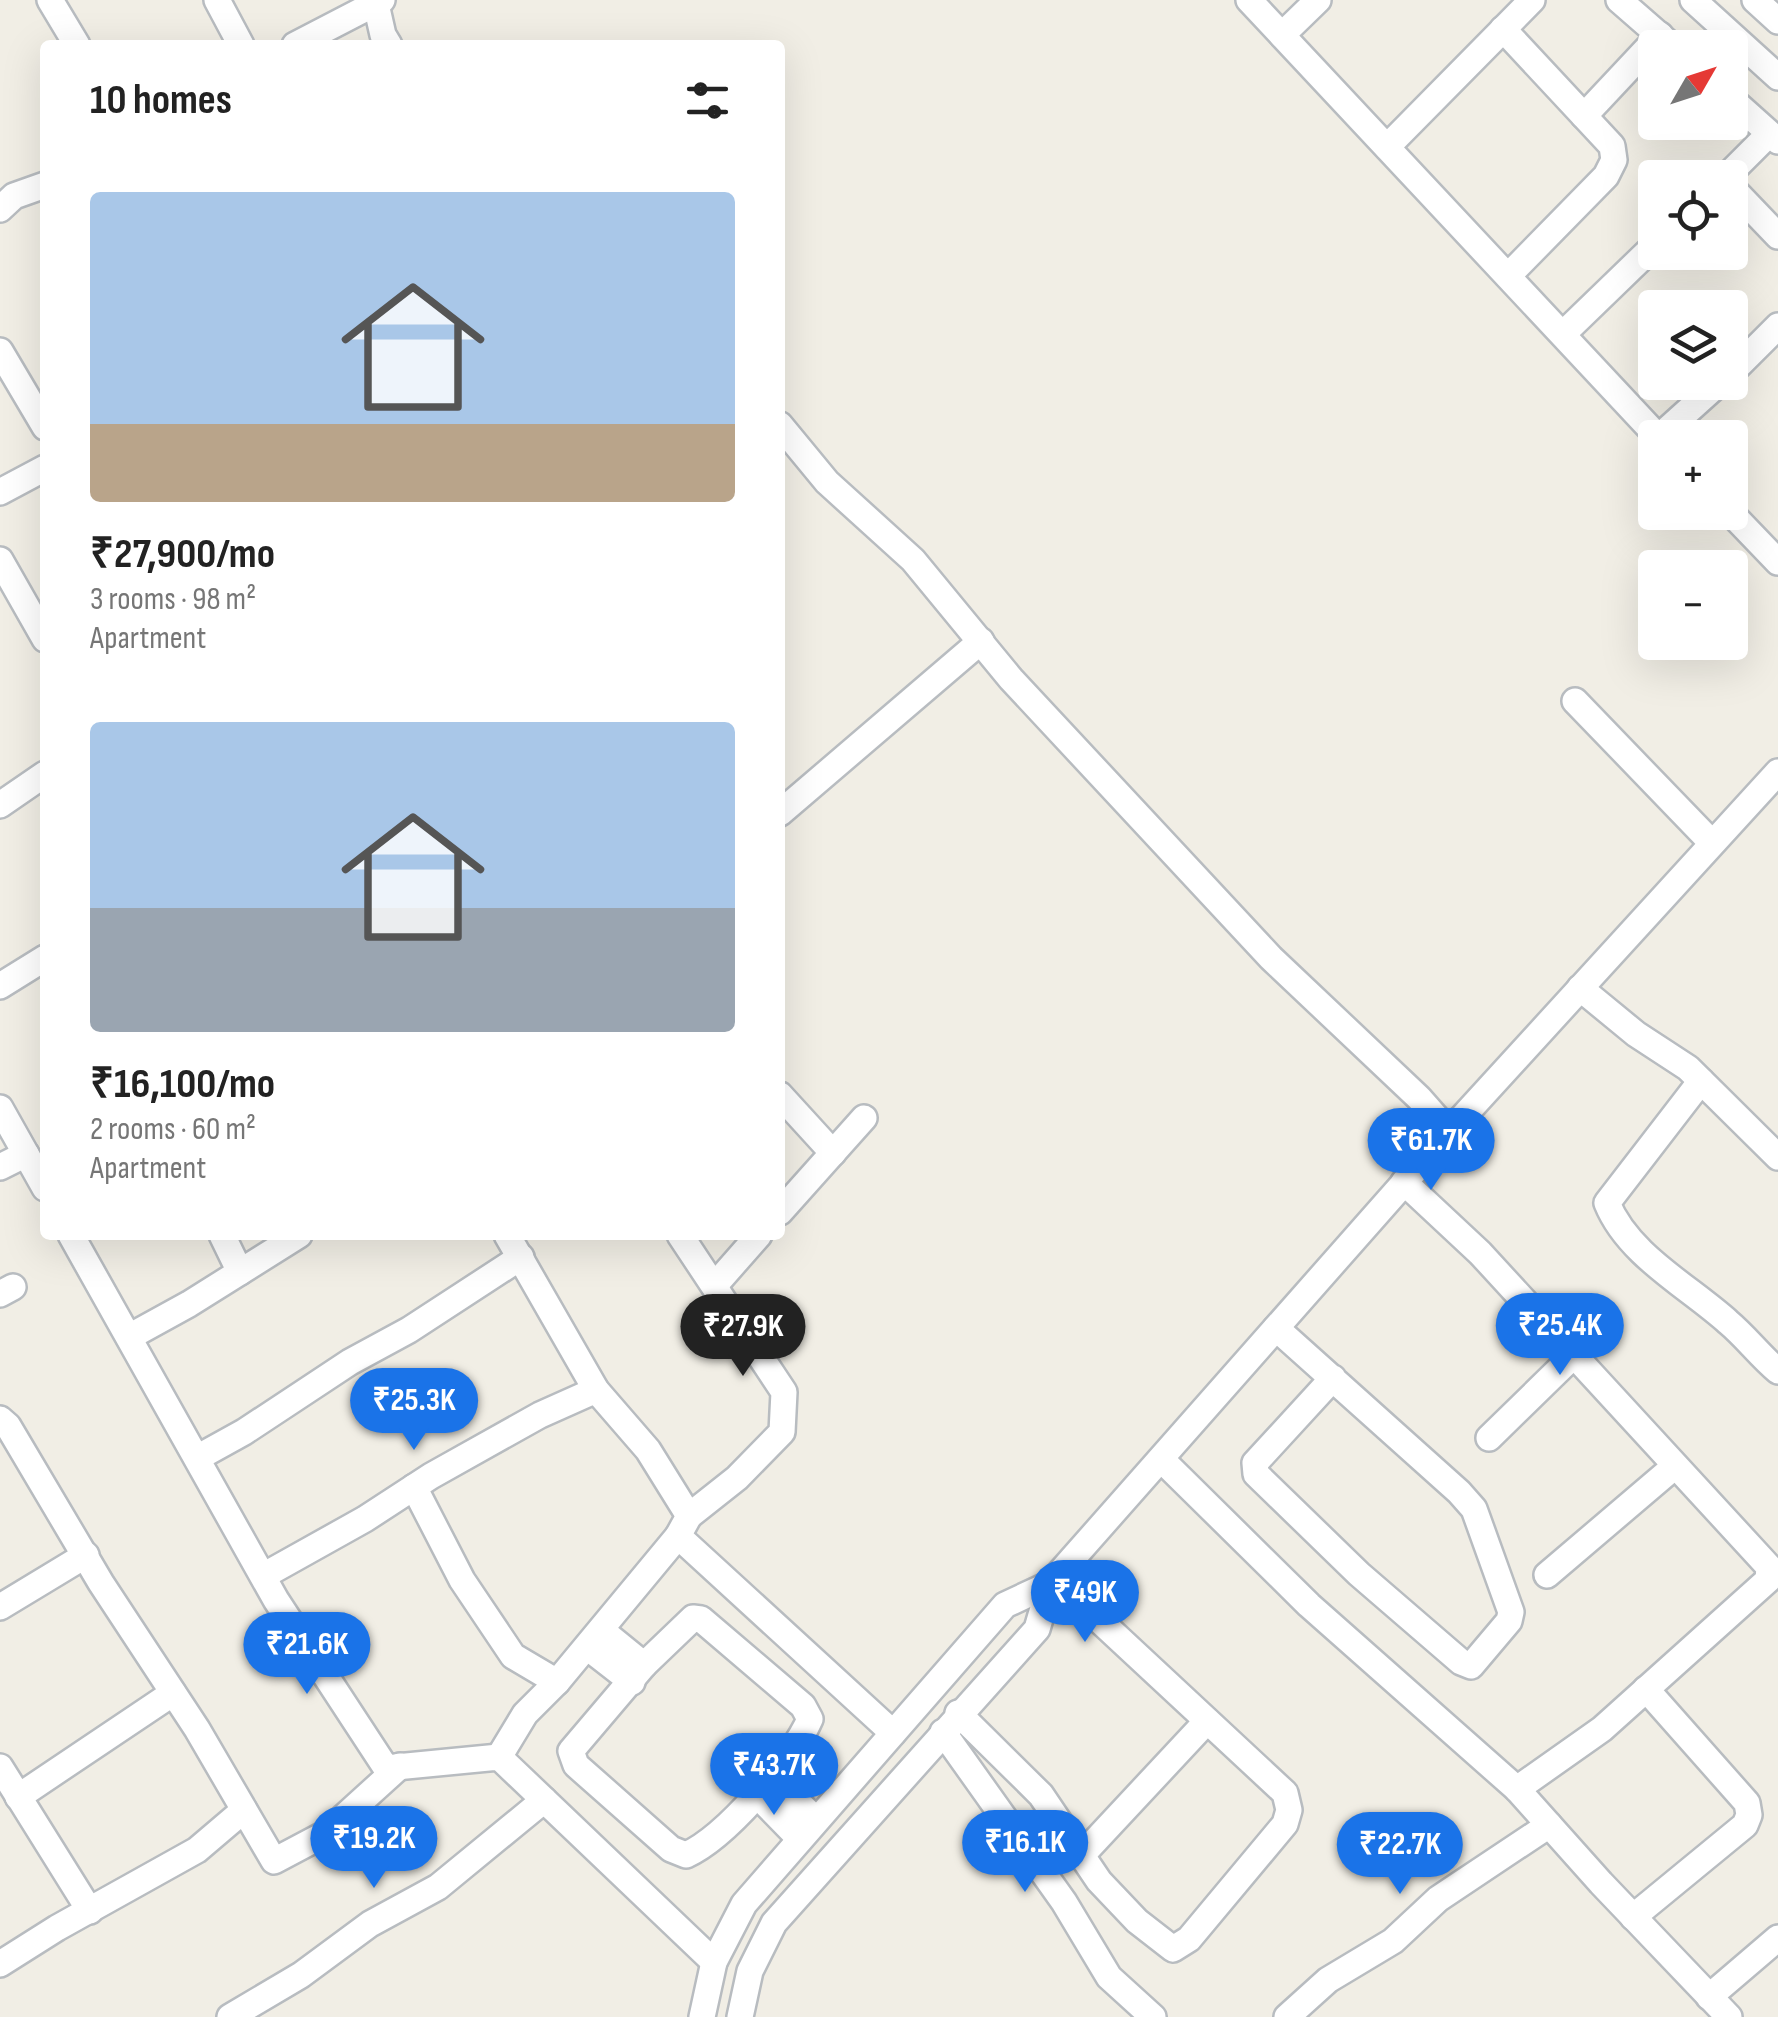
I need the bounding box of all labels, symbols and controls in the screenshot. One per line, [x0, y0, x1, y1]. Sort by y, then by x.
north arrow [1638, 30, 1748, 140]
map controls [1638, 30, 1748, 660]
icon: filters [680, 73, 735, 128]
text: 10 homes [90, 75, 232, 126]
button: locate [1638, 160, 1748, 270]
icon: home [323, 257, 503, 437]
button: layers [1638, 290, 1748, 400]
button: + [1638, 420, 1748, 530]
text: ₹27,900/mo [90, 529, 275, 580]
button: − [1638, 550, 1748, 660]
text: 3 rooms · 98 m² [90, 580, 256, 619]
text: Apartment [90, 619, 206, 658]
icon: home [323, 787, 503, 967]
text: ₹16,100/mo [90, 1059, 275, 1110]
pin: ₹61.7K [1350, 1108, 1512, 1193]
text: 2 rooms · 60 m² [90, 1110, 256, 1149]
text: ₹61.7K [1390, 1121, 1472, 1160]
text: Apartment [90, 1149, 206, 1188]
pin: ₹25.4K [1479, 1293, 1641, 1378]
pin: ₹27.9K [662, 1294, 824, 1379]
text: ₹25.4K [1518, 1306, 1602, 1345]
text: ₹27.9K [702, 1307, 784, 1346]
pin: ₹25.3K [333, 1368, 495, 1453]
text: ₹25.3K [372, 1381, 456, 1420]
pin: ₹49K [1026, 1560, 1144, 1645]
text: ₹49K [1053, 1573, 1117, 1612]
pin: ₹21.6K [226, 1612, 388, 1697]
text: ₹21.6K [265, 1625, 349, 1664]
pin: ₹43.7K [693, 1733, 855, 1818]
text: ₹43.7K [732, 1746, 816, 1785]
pin: ₹19.2K [293, 1806, 455, 1891]
pin: ₹16.1K [944, 1810, 1106, 1895]
pin: ₹22.7K [1319, 1812, 1481, 1897]
text: ₹19.2K [332, 1819, 416, 1858]
text: ₹16.1K [984, 1823, 1066, 1862]
text: ₹22.7K [1359, 1825, 1441, 1864]

